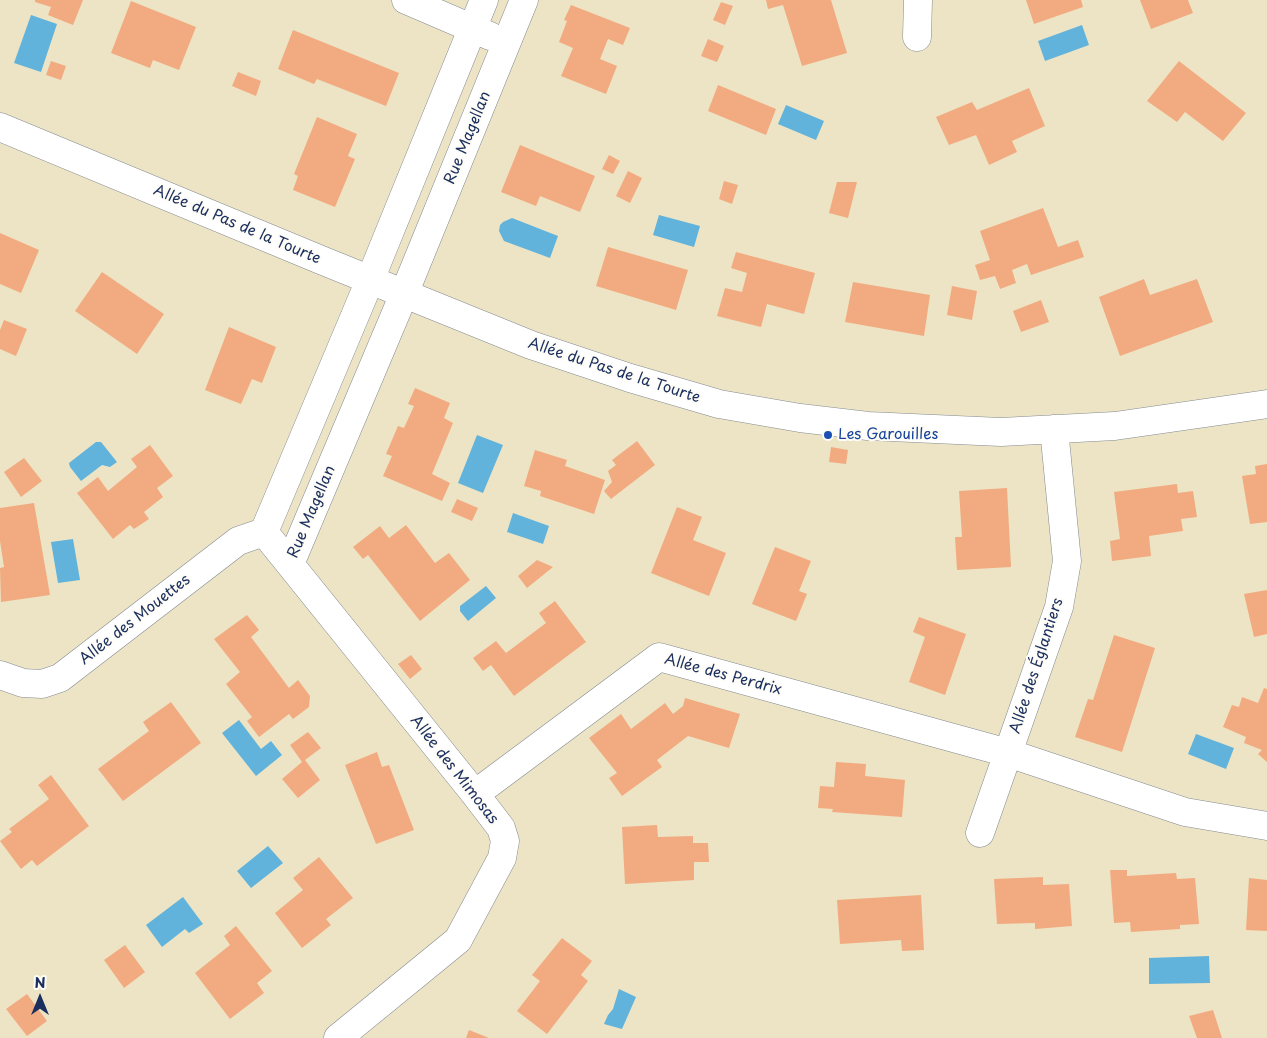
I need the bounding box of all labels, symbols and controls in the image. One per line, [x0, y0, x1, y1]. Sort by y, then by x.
street label: Rue Magellan [441, 89, 495, 187]
street label: Allée du Pas de la Tourte [151, 182, 323, 268]
street label: Allée du Pas de la Tourte [526, 335, 702, 407]
place label: Les Garouilles [838, 426, 938, 444]
marker: Les Garouilles [822, 429, 834, 441]
street label: Rue Magellan [284, 463, 340, 561]
street label: Allée des Mouettes [76, 571, 194, 669]
street label: Allée des Églantiers [1007, 596, 1067, 736]
street label: Allée des Perdrix [662, 651, 784, 699]
street label: Allée des Mimosas [406, 712, 502, 828]
text: N [34, 972, 46, 993]
north arrow [15, 973, 65, 1023]

